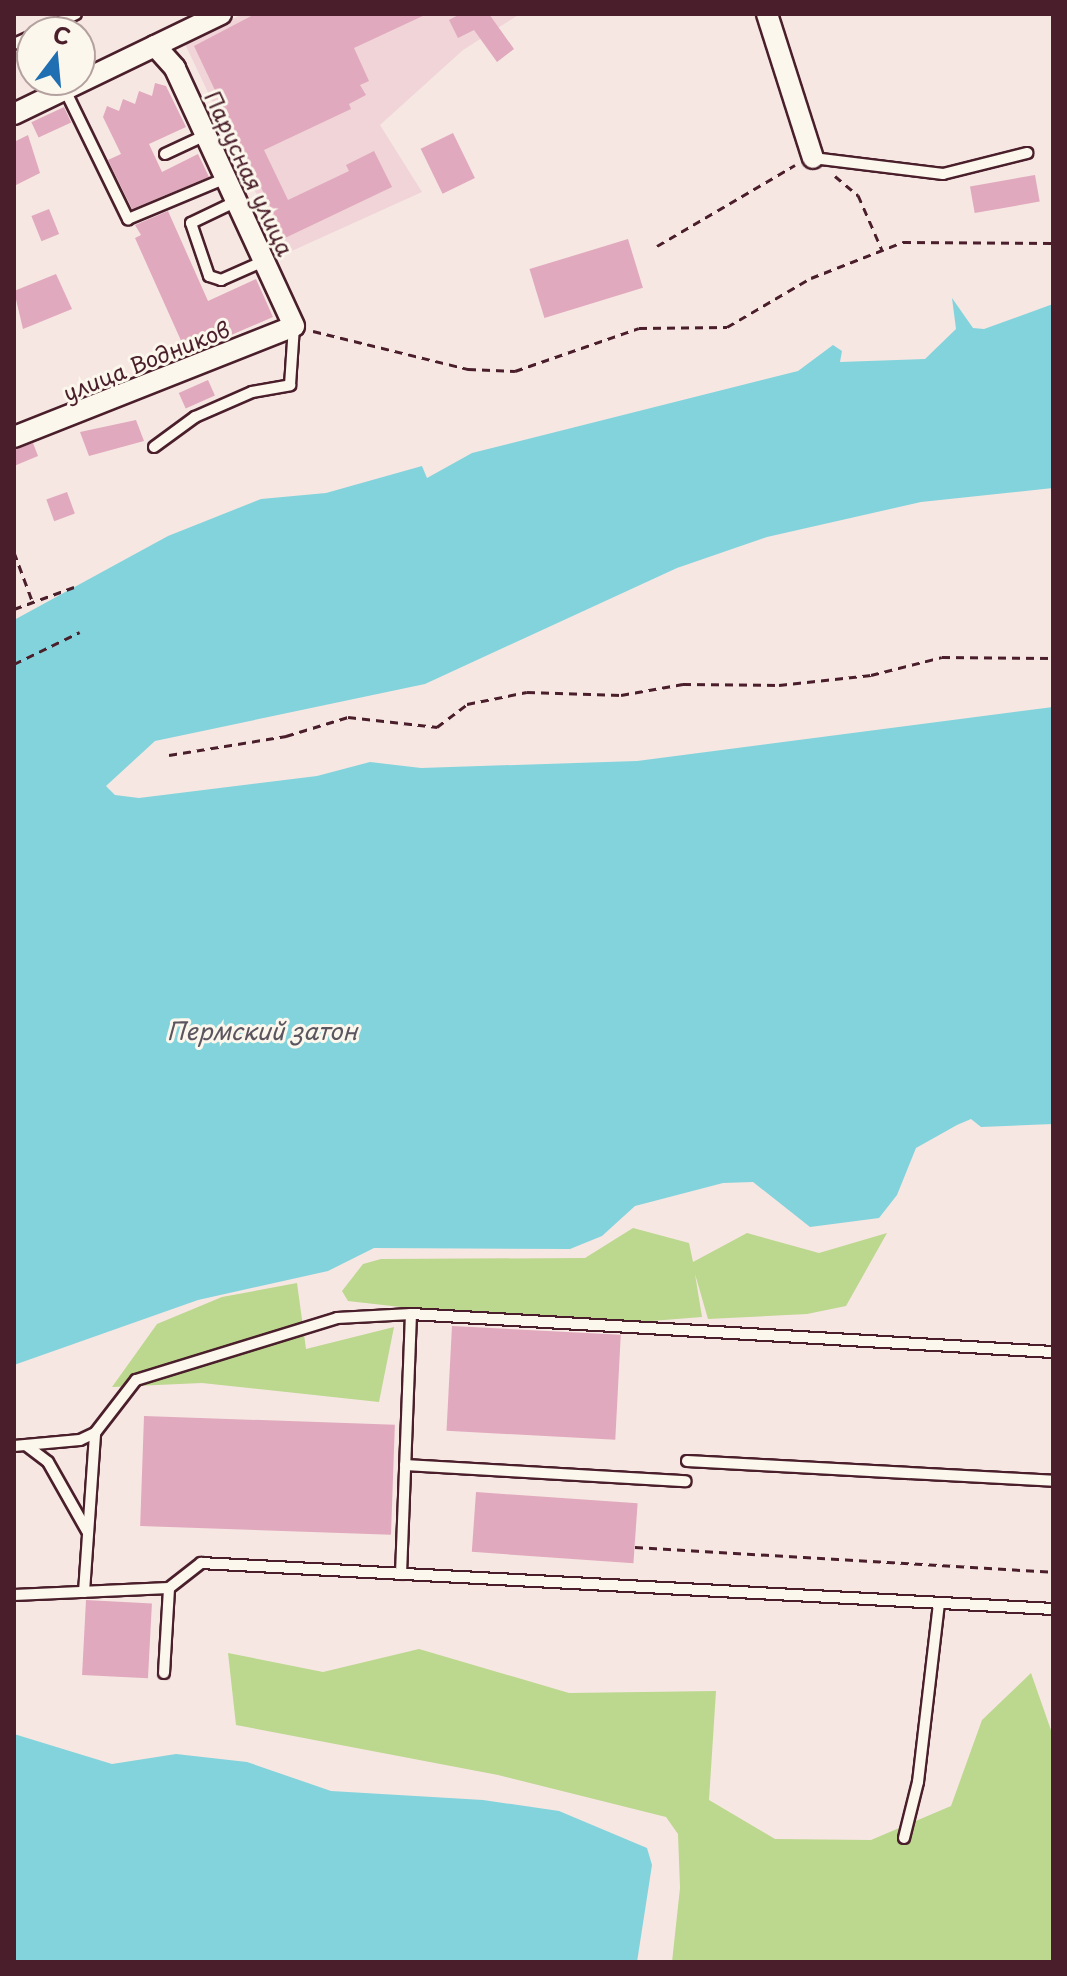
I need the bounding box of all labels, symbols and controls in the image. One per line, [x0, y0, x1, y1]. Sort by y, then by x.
north arrow [16, 16, 96, 96]
text: С [50, 16, 75, 53]
street label: Парусная улица [200, 86, 300, 260]
street label: улица Водников [58, 314, 234, 406]
water label: Пермский затон [166, 1017, 358, 1045]

